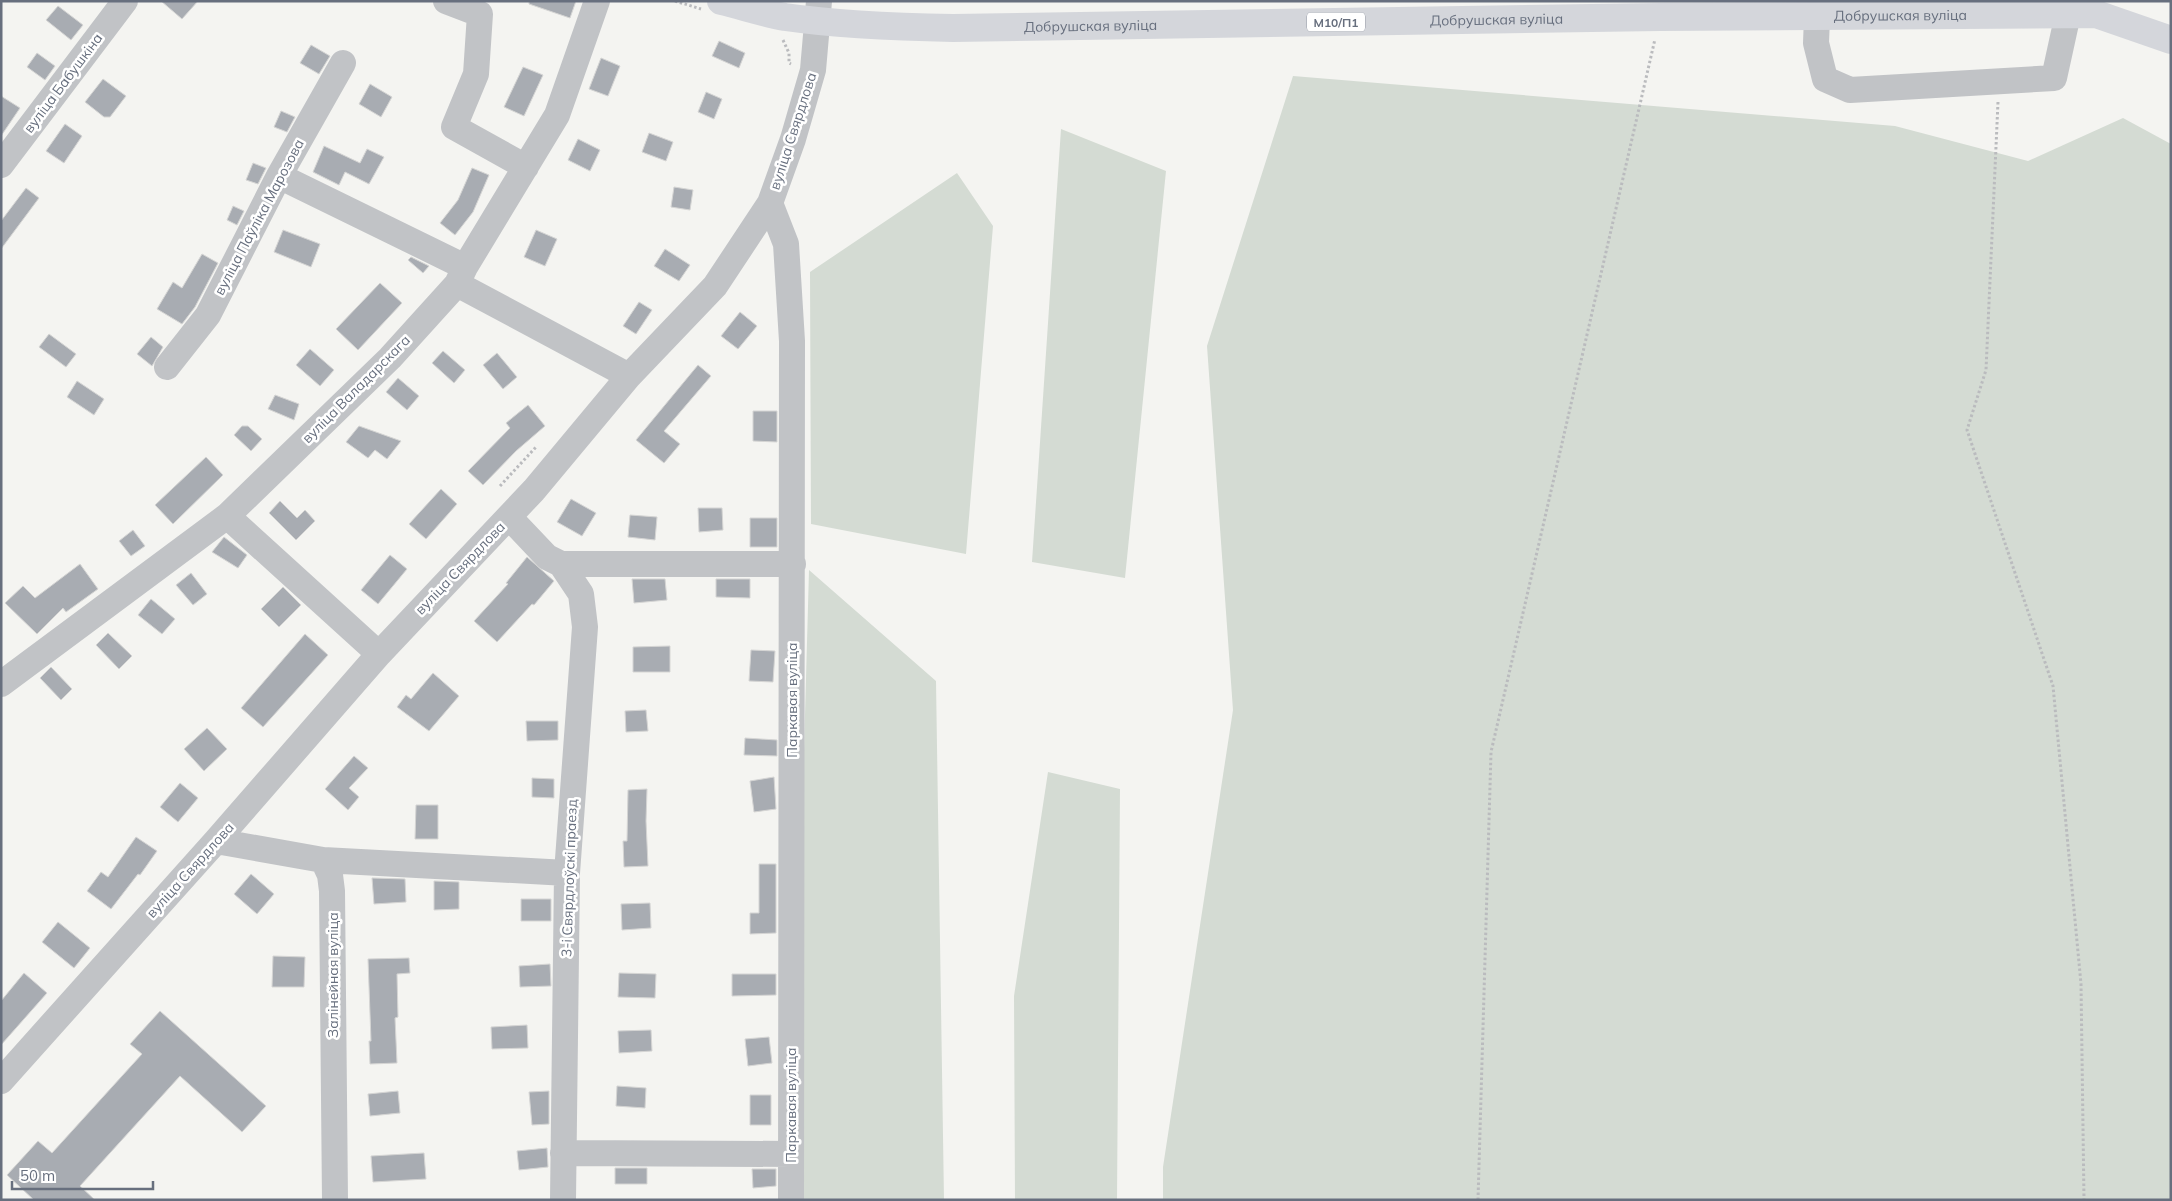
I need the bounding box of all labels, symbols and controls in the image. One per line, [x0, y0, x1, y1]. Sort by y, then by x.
street label: Добрушская вуліца [1834, 6, 1967, 25]
street label: Добрушская вуліца [1430, 10, 1563, 30]
road number: М10/П1 [1307, 13, 1365, 32]
street label: Добрушская вуліца [1024, 16, 1157, 36]
street label: вуліца Бабушкіна [20, 29, 106, 137]
street label: вуліца Свярдлова [766, 70, 820, 192]
street label: вуліца Паўліка Марозова [210, 136, 308, 298]
street label: вуліца Валадарскага [298, 331, 414, 447]
street label: вуліца Свярдлова [411, 518, 509, 618]
street label: Паркавая вуліца [783, 642, 801, 758]
street label: 3-і Свярдлоўскі праезд [557, 798, 581, 957]
street label: вуліца Свярдлова [142, 819, 238, 921]
street label: Залінейная вуліца [324, 912, 342, 1038]
street label: Паркавая вуліца [782, 1047, 800, 1163]
scale bar [12, 1158, 154, 1190]
text: 50 m [20, 1166, 55, 1185]

